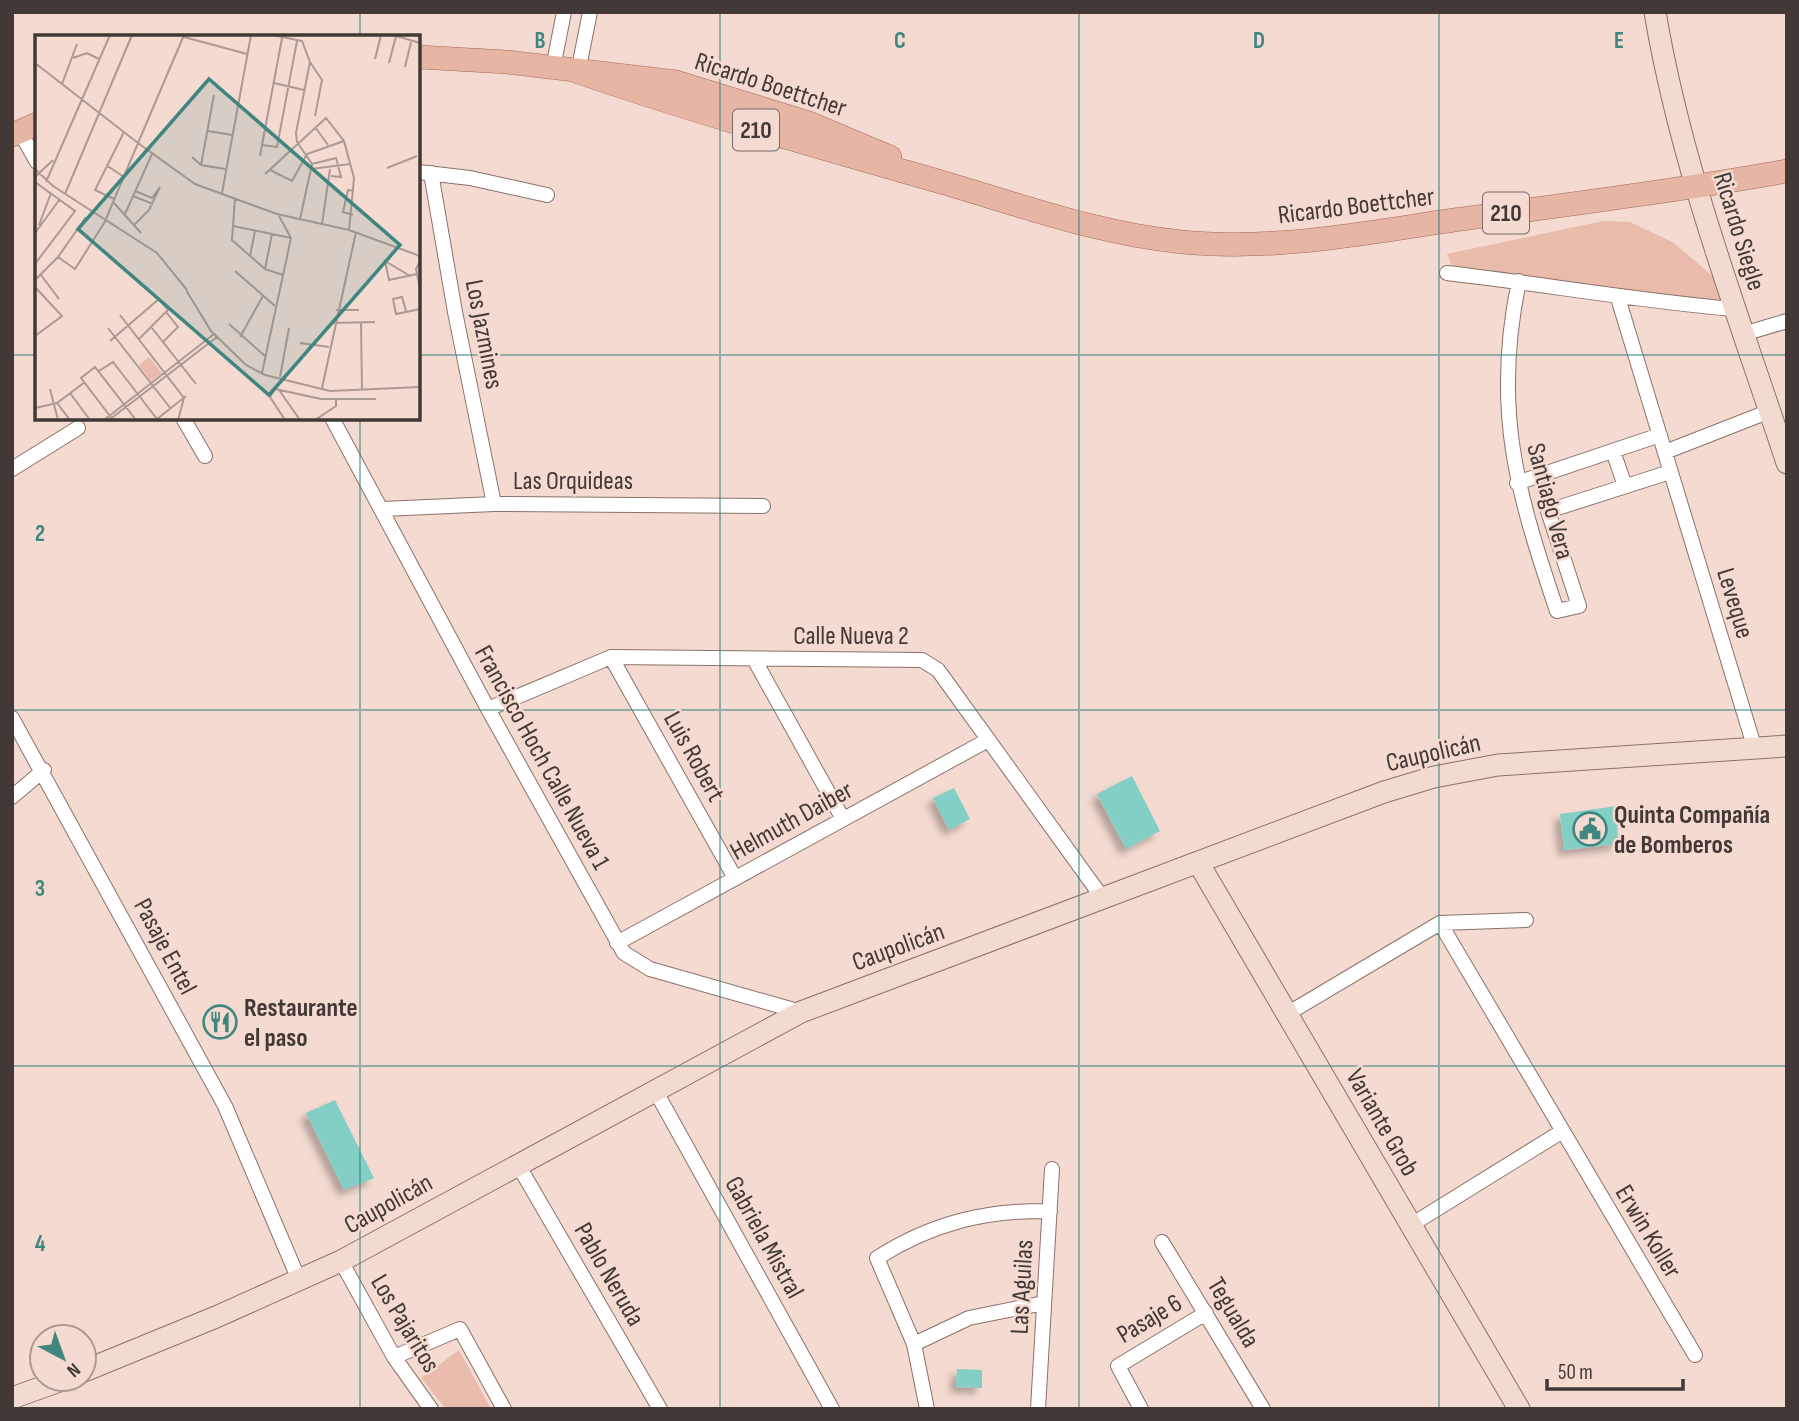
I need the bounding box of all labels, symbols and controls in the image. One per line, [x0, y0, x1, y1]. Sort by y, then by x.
text: B [535, 27, 546, 55]
text: C [894, 27, 906, 55]
text: D [1253, 27, 1265, 55]
text: E [1614, 27, 1624, 55]
inset map [35, 35, 420, 420]
street label: Ricardo Boettcher [691, 46, 851, 125]
road number: 210 [733, 110, 779, 150]
street label: Ricardo Siegle [1706, 169, 1771, 294]
street label: Ricardo Boettcher [1276, 181, 1437, 231]
road number: 210 [1483, 192, 1529, 233]
street label: Los Jazmines [458, 277, 509, 392]
street label: Santiago Vera [1519, 440, 1580, 563]
street label: Las Orquideas [513, 466, 633, 497]
text: 2 [35, 520, 45, 548]
street label: Leveque [1709, 564, 1760, 642]
street label: Calle Nueva 2 [793, 621, 909, 652]
street label: Francisco Hoch Calle Nueva 1 [467, 640, 616, 875]
street label: Luis Robert [656, 706, 731, 807]
street label: Caupolicán [1383, 728, 1484, 779]
street label: Helmuth Daiber [725, 775, 859, 868]
place label: Quinta Compañía de Bomberos [1614, 800, 1770, 861]
public building icon: Quinta Compañía de Bomberos [1571, 810, 1609, 848]
text: 3 [35, 875, 45, 903]
street label: Pasaje Entel [127, 893, 203, 1000]
street label: Caupolicán [848, 916, 949, 978]
place label: Restaurante el paso [244, 993, 358, 1054]
restaurant icon: Restaurante el paso [201, 1003, 239, 1041]
street label: Variante Grob [1339, 1064, 1425, 1182]
street label: Caupolicán [339, 1167, 438, 1241]
street label: Gabriela Mistral [717, 1171, 810, 1304]
street label: Erwin Koller [1608, 1180, 1688, 1284]
street label: Pablo Neruda [567, 1218, 651, 1332]
text: 4 [35, 1230, 46, 1258]
street label: Las Aguilas [1005, 1239, 1040, 1335]
street label: Los Pajaritos [363, 1269, 446, 1378]
street label: Tegualda [1200, 1272, 1266, 1353]
street label: Pasaje 6 [1112, 1288, 1188, 1351]
north arrow [28, 1323, 98, 1393]
scale bar [1547, 1348, 1684, 1392]
text: N [62, 1358, 85, 1382]
text: 50 m [1558, 1360, 1593, 1385]

